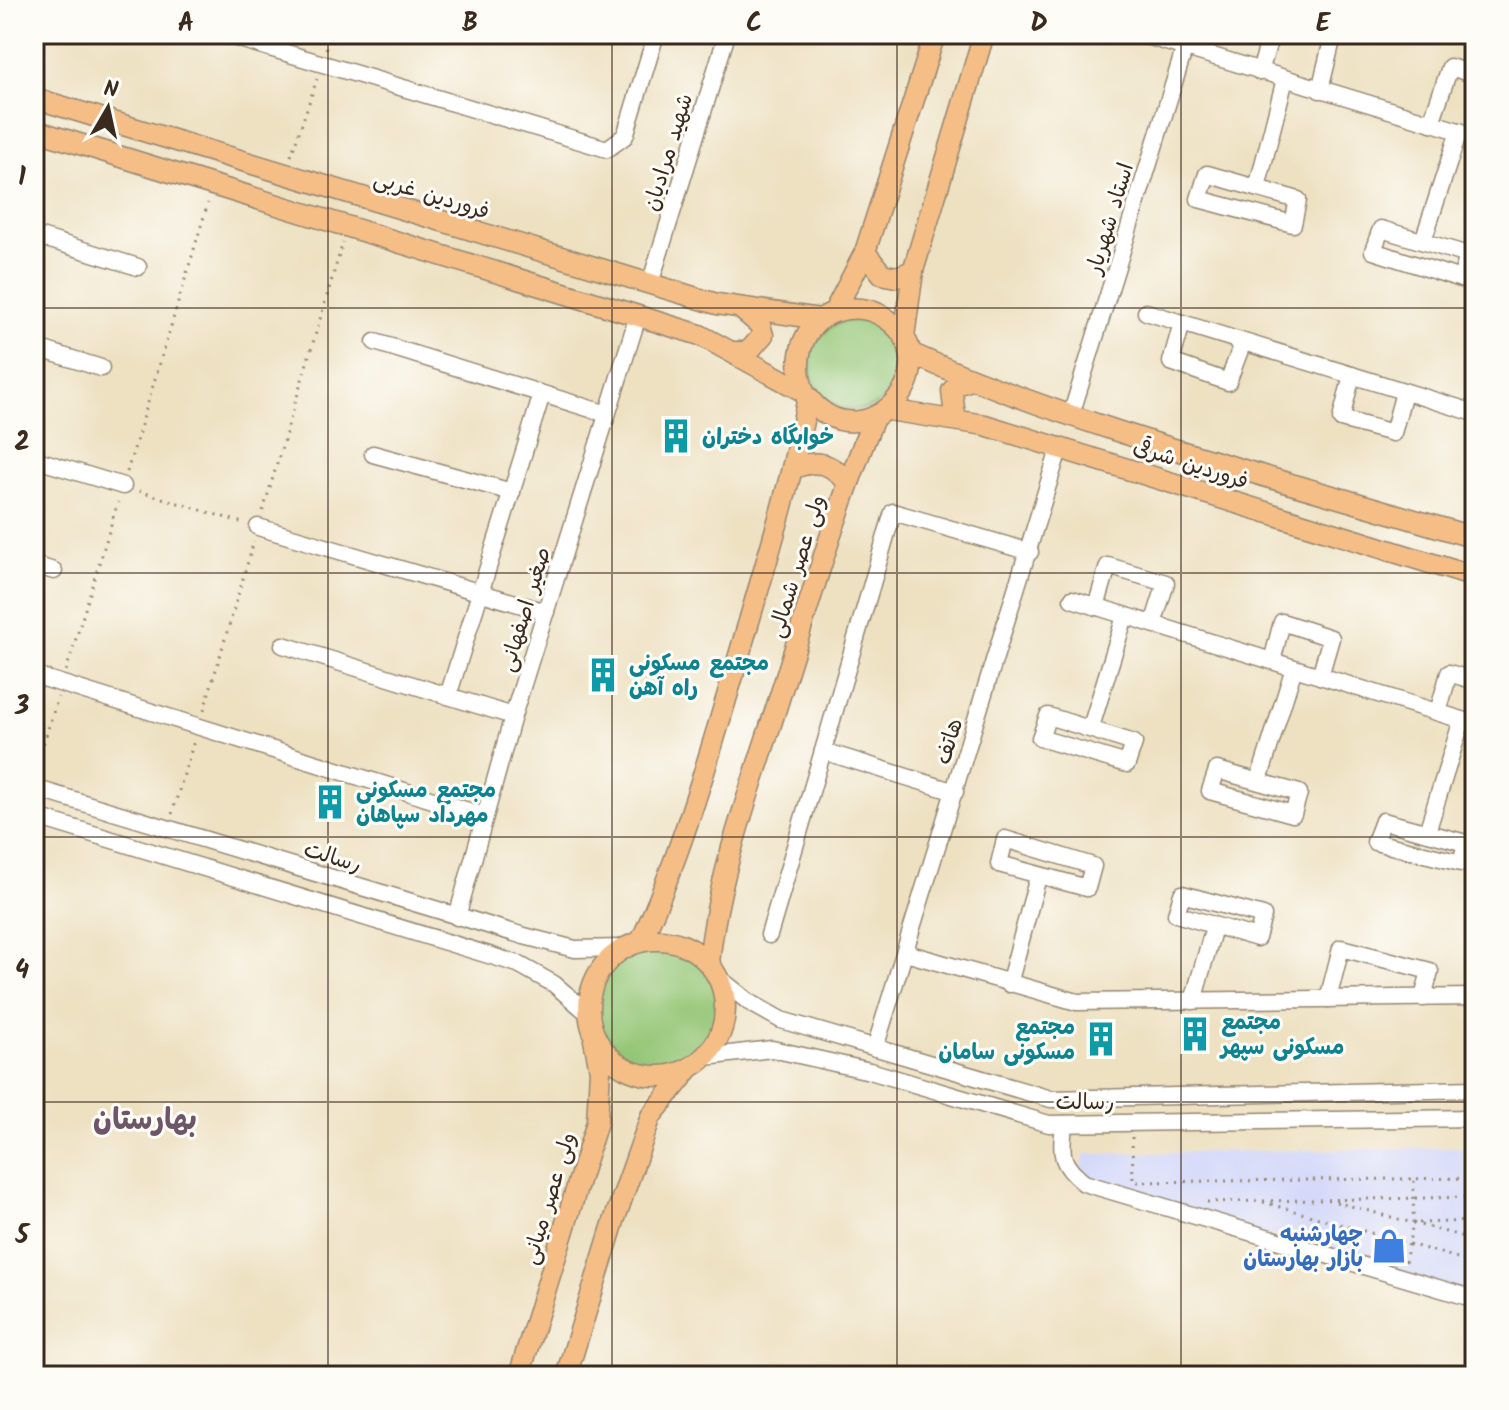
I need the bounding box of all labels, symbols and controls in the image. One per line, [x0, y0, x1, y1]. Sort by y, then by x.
text: A [178, 3, 194, 45]
text: B [462, 3, 478, 45]
text: C [746, 3, 762, 45]
text: D [1030, 3, 1048, 45]
text: E [1316, 3, 1332, 45]
north arrow [68, 68, 148, 148]
text: N [101, 72, 120, 109]
street label: شهید مرادیان [635, 90, 704, 216]
text: 1 [18, 157, 26, 199]
street label: استاد شهریار [1077, 159, 1145, 281]
street label: فروردین غربی [369, 162, 494, 231]
building icon: خوابگاه دختران [657, 417, 695, 455]
place label: خوابگاه دختران [702, 421, 834, 456]
text: 2 [14, 422, 30, 464]
street label: فروردین شرقی [1128, 430, 1252, 500]
street label: ولی عصر شمالی [760, 491, 837, 642]
street label: صغیر اصفهانی [491, 543, 562, 677]
place label: مجتمع مسکونی راه آهن [629, 647, 769, 707]
building icon: مجتمع مسکونی راه آهن [584, 656, 622, 694]
text: 3 [14, 686, 29, 728]
street label: هاتف [927, 714, 974, 769]
place label: مجتمع مسکونی مهرداد سپاهان [356, 774, 496, 834]
building icon: مجتمع مسکونی مهرداد سپاهان [311, 783, 349, 821]
street label: رسالت [299, 833, 366, 884]
text: 4 [15, 950, 29, 992]
place label: مجتمع مسکونی سپهر [1219, 1006, 1344, 1066]
place label: مجتمع مسکونی سامان [939, 1011, 1075, 1071]
building icon: مجتمع مسکونی سپهر [1176, 1015, 1214, 1053]
building icon: مجتمع مسکونی سامان [1082, 1020, 1120, 1058]
street label: رسالت [1055, 1086, 1115, 1121]
district label: بهارستان [93, 1097, 197, 1145]
street label: ولی عصر میانی [514, 1128, 587, 1269]
text: 5 [14, 1215, 30, 1257]
place label: چهارشنبه بازار بهارستان [1243, 1218, 1363, 1278]
shop icon: چهارشنبه بازار بهارستان [1370, 1227, 1408, 1265]

